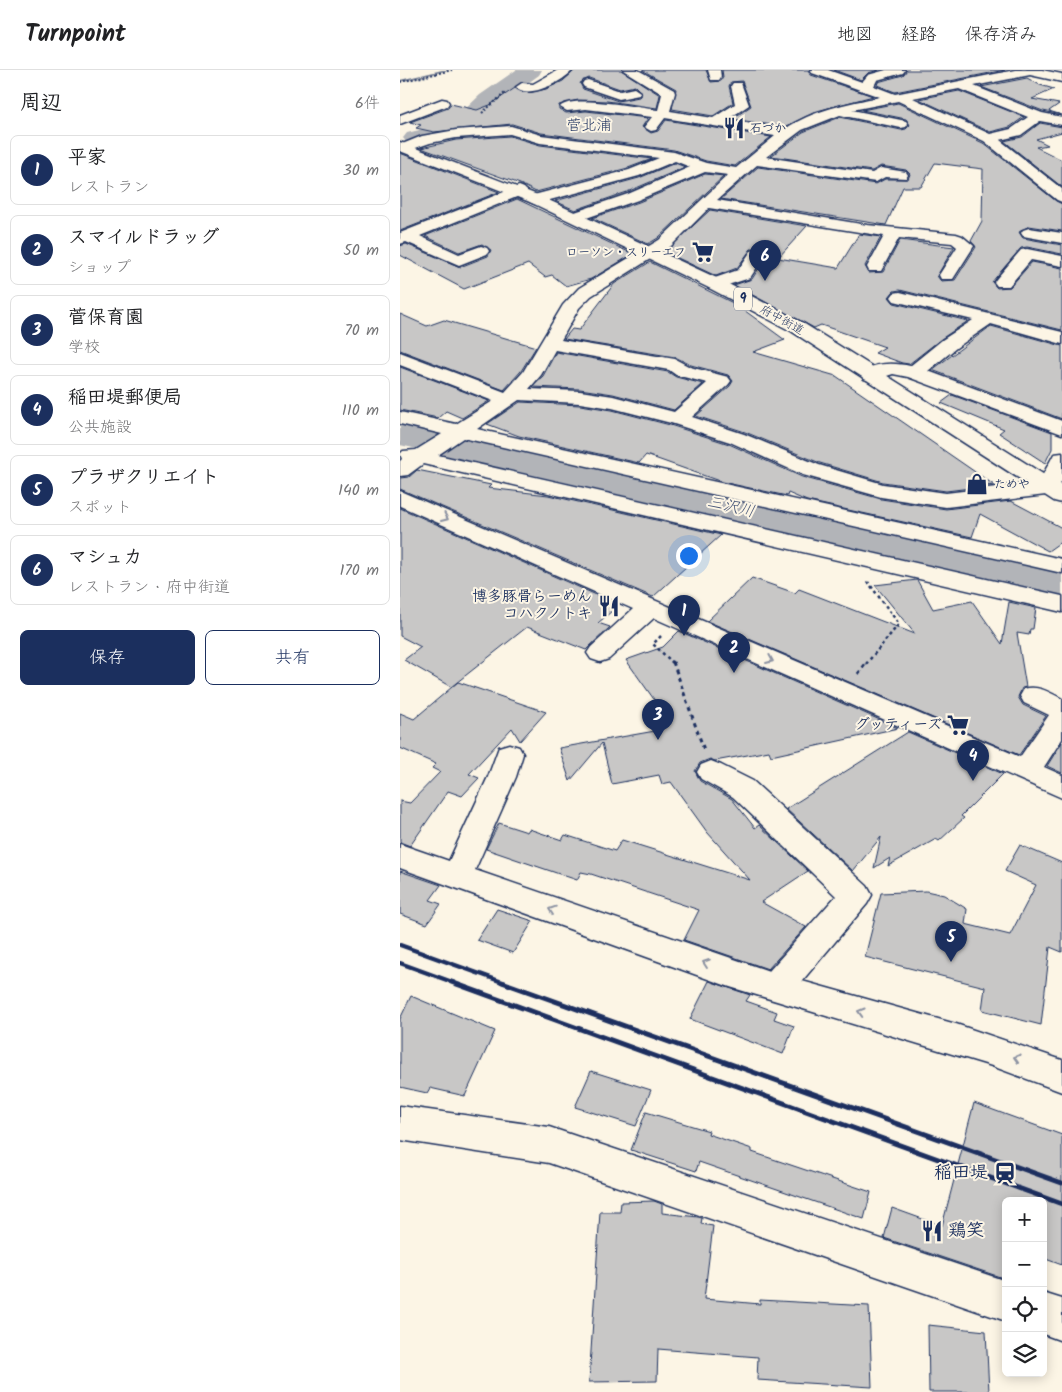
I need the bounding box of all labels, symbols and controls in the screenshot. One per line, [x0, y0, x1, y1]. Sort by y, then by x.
text: Turnpoint [25, 15, 126, 54]
text: 地図 [837, 21, 873, 50]
text: 経路 [901, 21, 937, 50]
text: 保存済み [965, 21, 1037, 50]
text: 周辺 [20, 87, 62, 120]
text: 6件 [355, 91, 380, 116]
district label: 菅北浦 [566, 114, 612, 138]
restaurant icon: 石づか [721, 115, 747, 141]
place label: 石づか [750, 119, 786, 138]
text: 平家 [68, 143, 106, 173]
text: 1 [35, 158, 39, 183]
text: 30 m [343, 158, 379, 183]
text: レストラン [68, 175, 149, 200]
text: スマイルドラッグ [68, 223, 219, 253]
text: 2 [32, 238, 42, 263]
text: 50 m [343, 238, 379, 263]
supermarket icon: ローソン・スリーエフ [690, 239, 716, 265]
pin: 6 [749, 240, 781, 281]
place label: ローソン・スリーエフ [566, 243, 686, 262]
text: ショップ [68, 255, 131, 280]
road number: 9 [734, 288, 752, 310]
street label: 府中街道 [756, 300, 808, 340]
text: 菅保育園 [68, 303, 144, 333]
text: 3 [33, 318, 41, 343]
text: 70 m [344, 318, 379, 343]
text: 学校 [68, 335, 100, 360]
text: 稲田堤郵便局 [68, 383, 182, 413]
text: 4 [33, 398, 41, 423]
text: 110 m [342, 398, 379, 423]
text: 公共施設 [68, 415, 132, 440]
text: プラザクリエイト [68, 463, 220, 493]
shop icon: ためや [964, 471, 990, 497]
place label: ためや [994, 475, 1030, 494]
text: 5 [33, 478, 41, 503]
text: 140 m [338, 478, 379, 503]
water label: 三沢川 [705, 489, 757, 525]
text: スポット [68, 495, 132, 520]
one-way arrow [440, 512, 449, 522]
text: マシュカ [68, 543, 142, 573]
your location [676, 543, 702, 569]
text: 6 [33, 558, 41, 583]
text: 170 m [339, 558, 379, 583]
text: レストラン · 府中街道 [68, 575, 230, 600]
place label: 博多豚骨らーめん コハクノトキ [472, 585, 592, 626]
restaurant icon: 博多豚骨らーめん コハクノトキ [596, 593, 622, 619]
pin: 1 [668, 595, 700, 636]
button: 保存 [20, 630, 195, 685]
button: 共有 [205, 630, 380, 685]
pin: 2 [718, 632, 750, 673]
one-way arrow [765, 653, 774, 664]
pin: 3 [642, 699, 674, 740]
supermarket icon: グッティーズ [945, 712, 971, 738]
place label: グッティーズ [855, 713, 942, 737]
pin: 4 [957, 740, 989, 781]
one-way arrow [549, 906, 557, 916]
pin: 5 [935, 921, 967, 962]
one-way arrow [702, 959, 711, 969]
one-way arrow [856, 1007, 865, 1018]
one-way arrow [1013, 1054, 1021, 1064]
place label: 稲田堤 [934, 1159, 988, 1188]
station icon: 稲田堤 [992, 1160, 1018, 1186]
map controls [1002, 1197, 1047, 1377]
button: + [1002, 1197, 1047, 1242]
place label: 鶏笑 [948, 1217, 984, 1246]
restaurant icon: 鶏笑 [919, 1218, 945, 1244]
button: − [1002, 1242, 1047, 1287]
button: locate [1002, 1287, 1047, 1332]
button: layers [1002, 1332, 1047, 1377]

